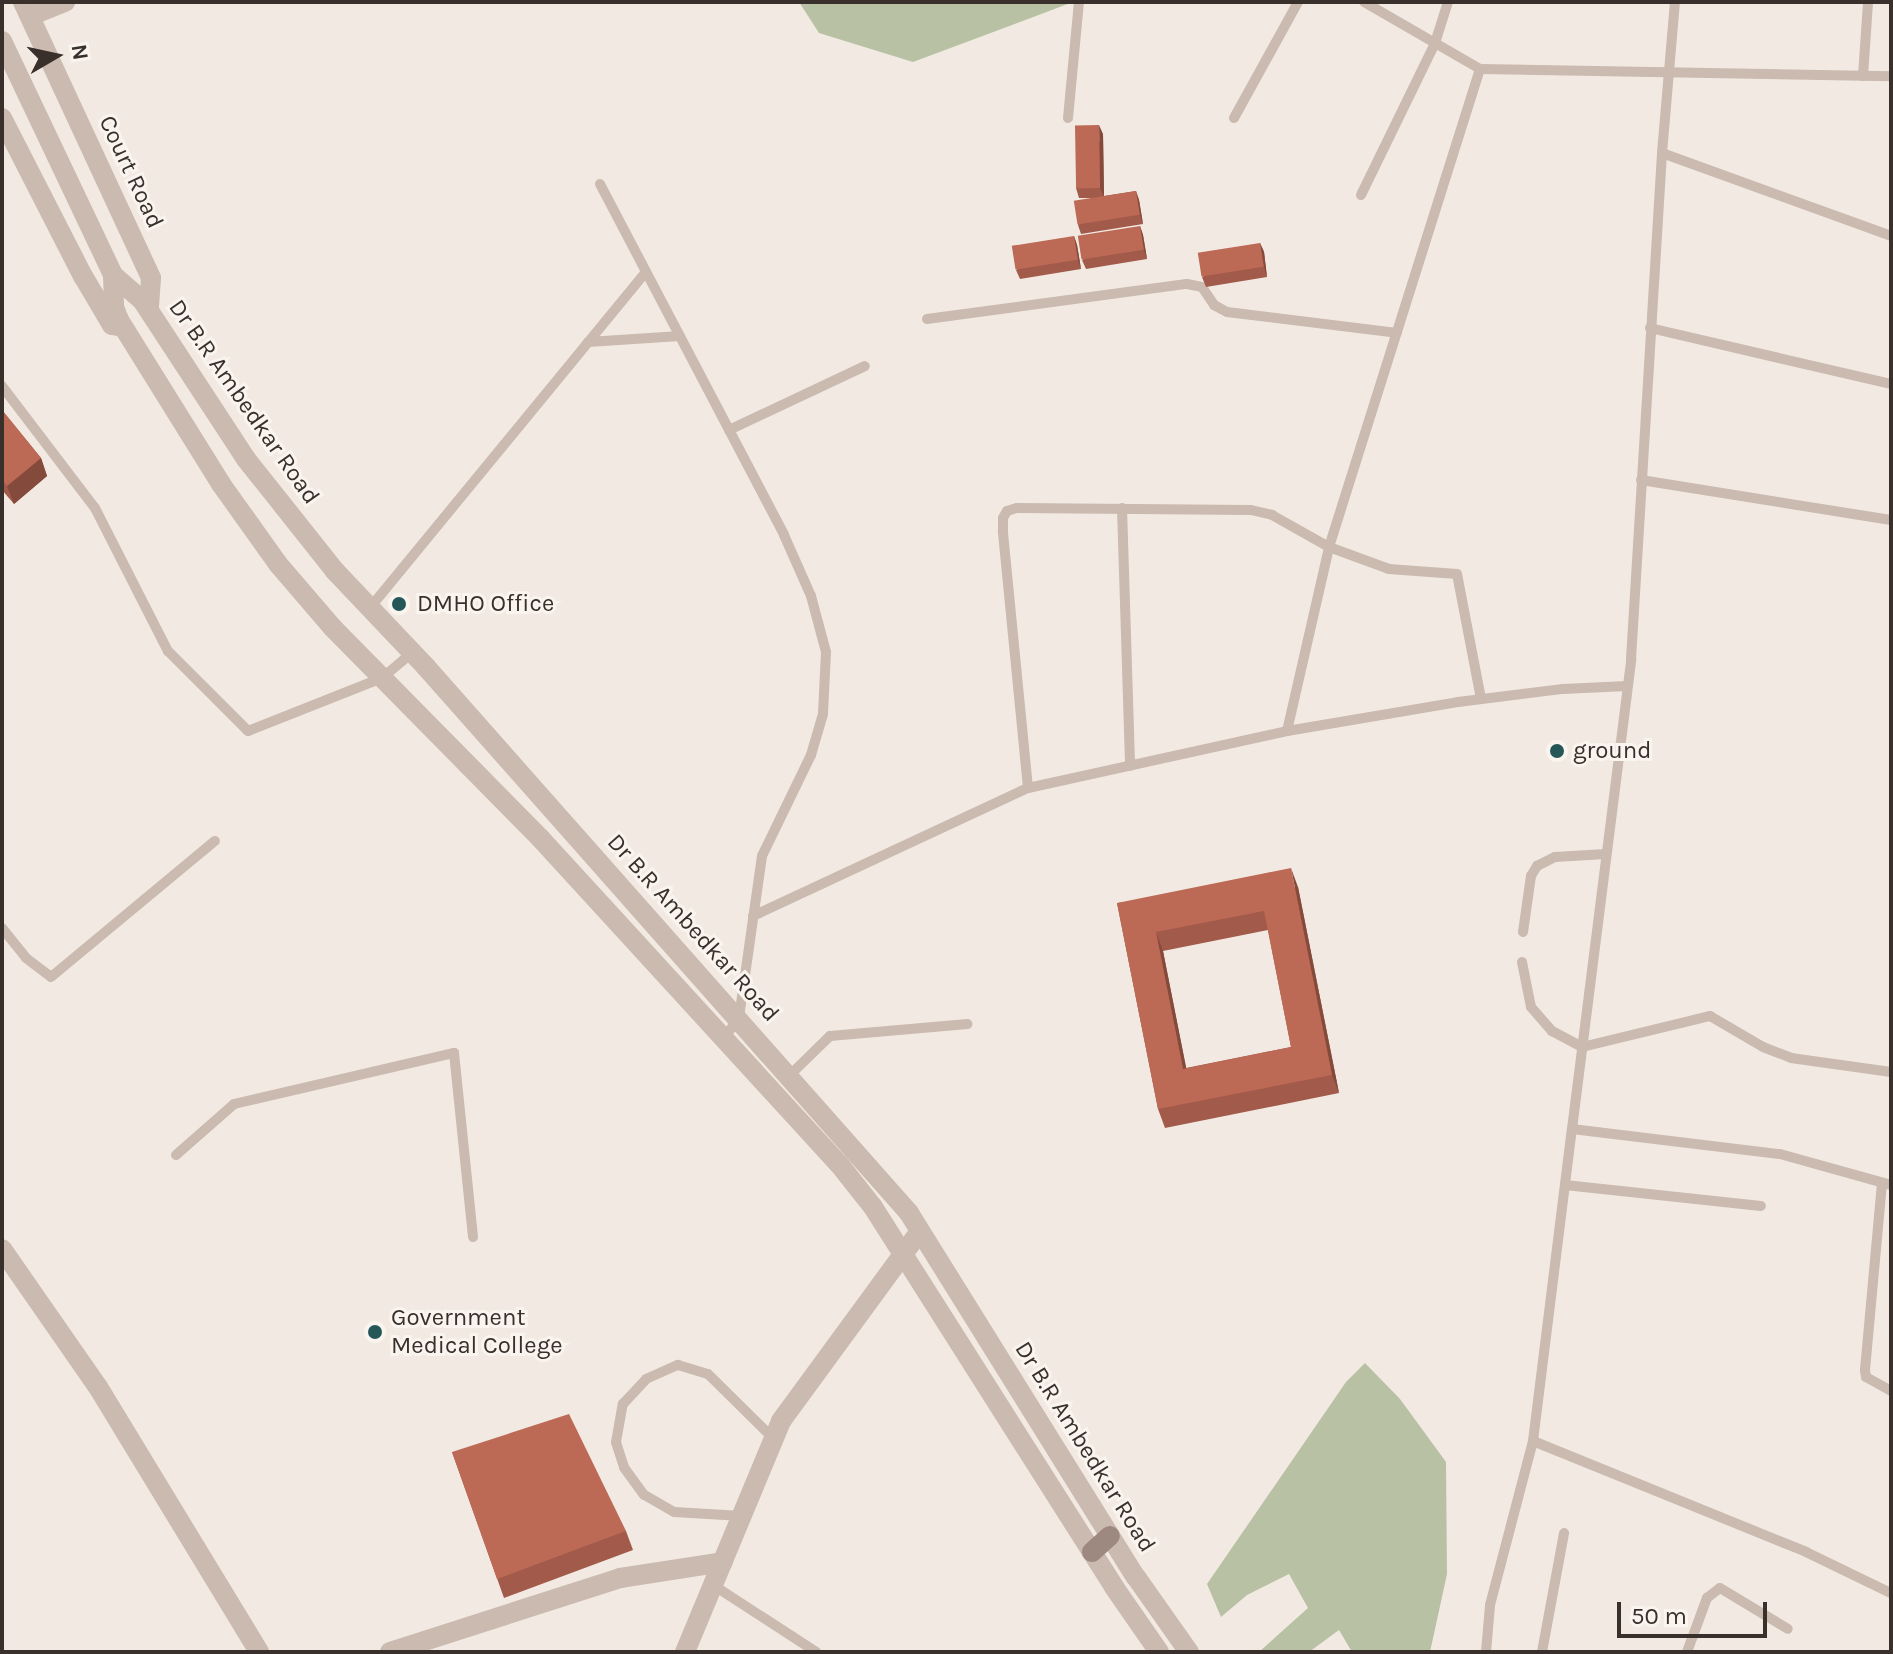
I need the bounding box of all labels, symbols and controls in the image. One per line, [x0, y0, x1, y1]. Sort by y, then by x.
north arrow [16, 16, 96, 96]
text: N [66, 42, 94, 62]
street label: Court Road [92, 111, 170, 233]
street label: Dr B.R Ambedkar Road [162, 294, 326, 510]
place label: DMHO Office [417, 590, 554, 618]
marker: DMHO Office [388, 593, 410, 615]
place label: ground [1573, 737, 1652, 765]
marker: ground [1548, 742, 1566, 760]
street label: Dr B.R Ambedkar Road [601, 828, 785, 1028]
place label: Government Medical College [391, 1304, 563, 1360]
marker: Government Medical College [366, 1323, 384, 1341]
street label: Dr B.R Ambedkar Road [1008, 1336, 1162, 1558]
scale bar [1621, 1586, 1771, 1636]
text: 50 m [1631, 1602, 1687, 1630]

